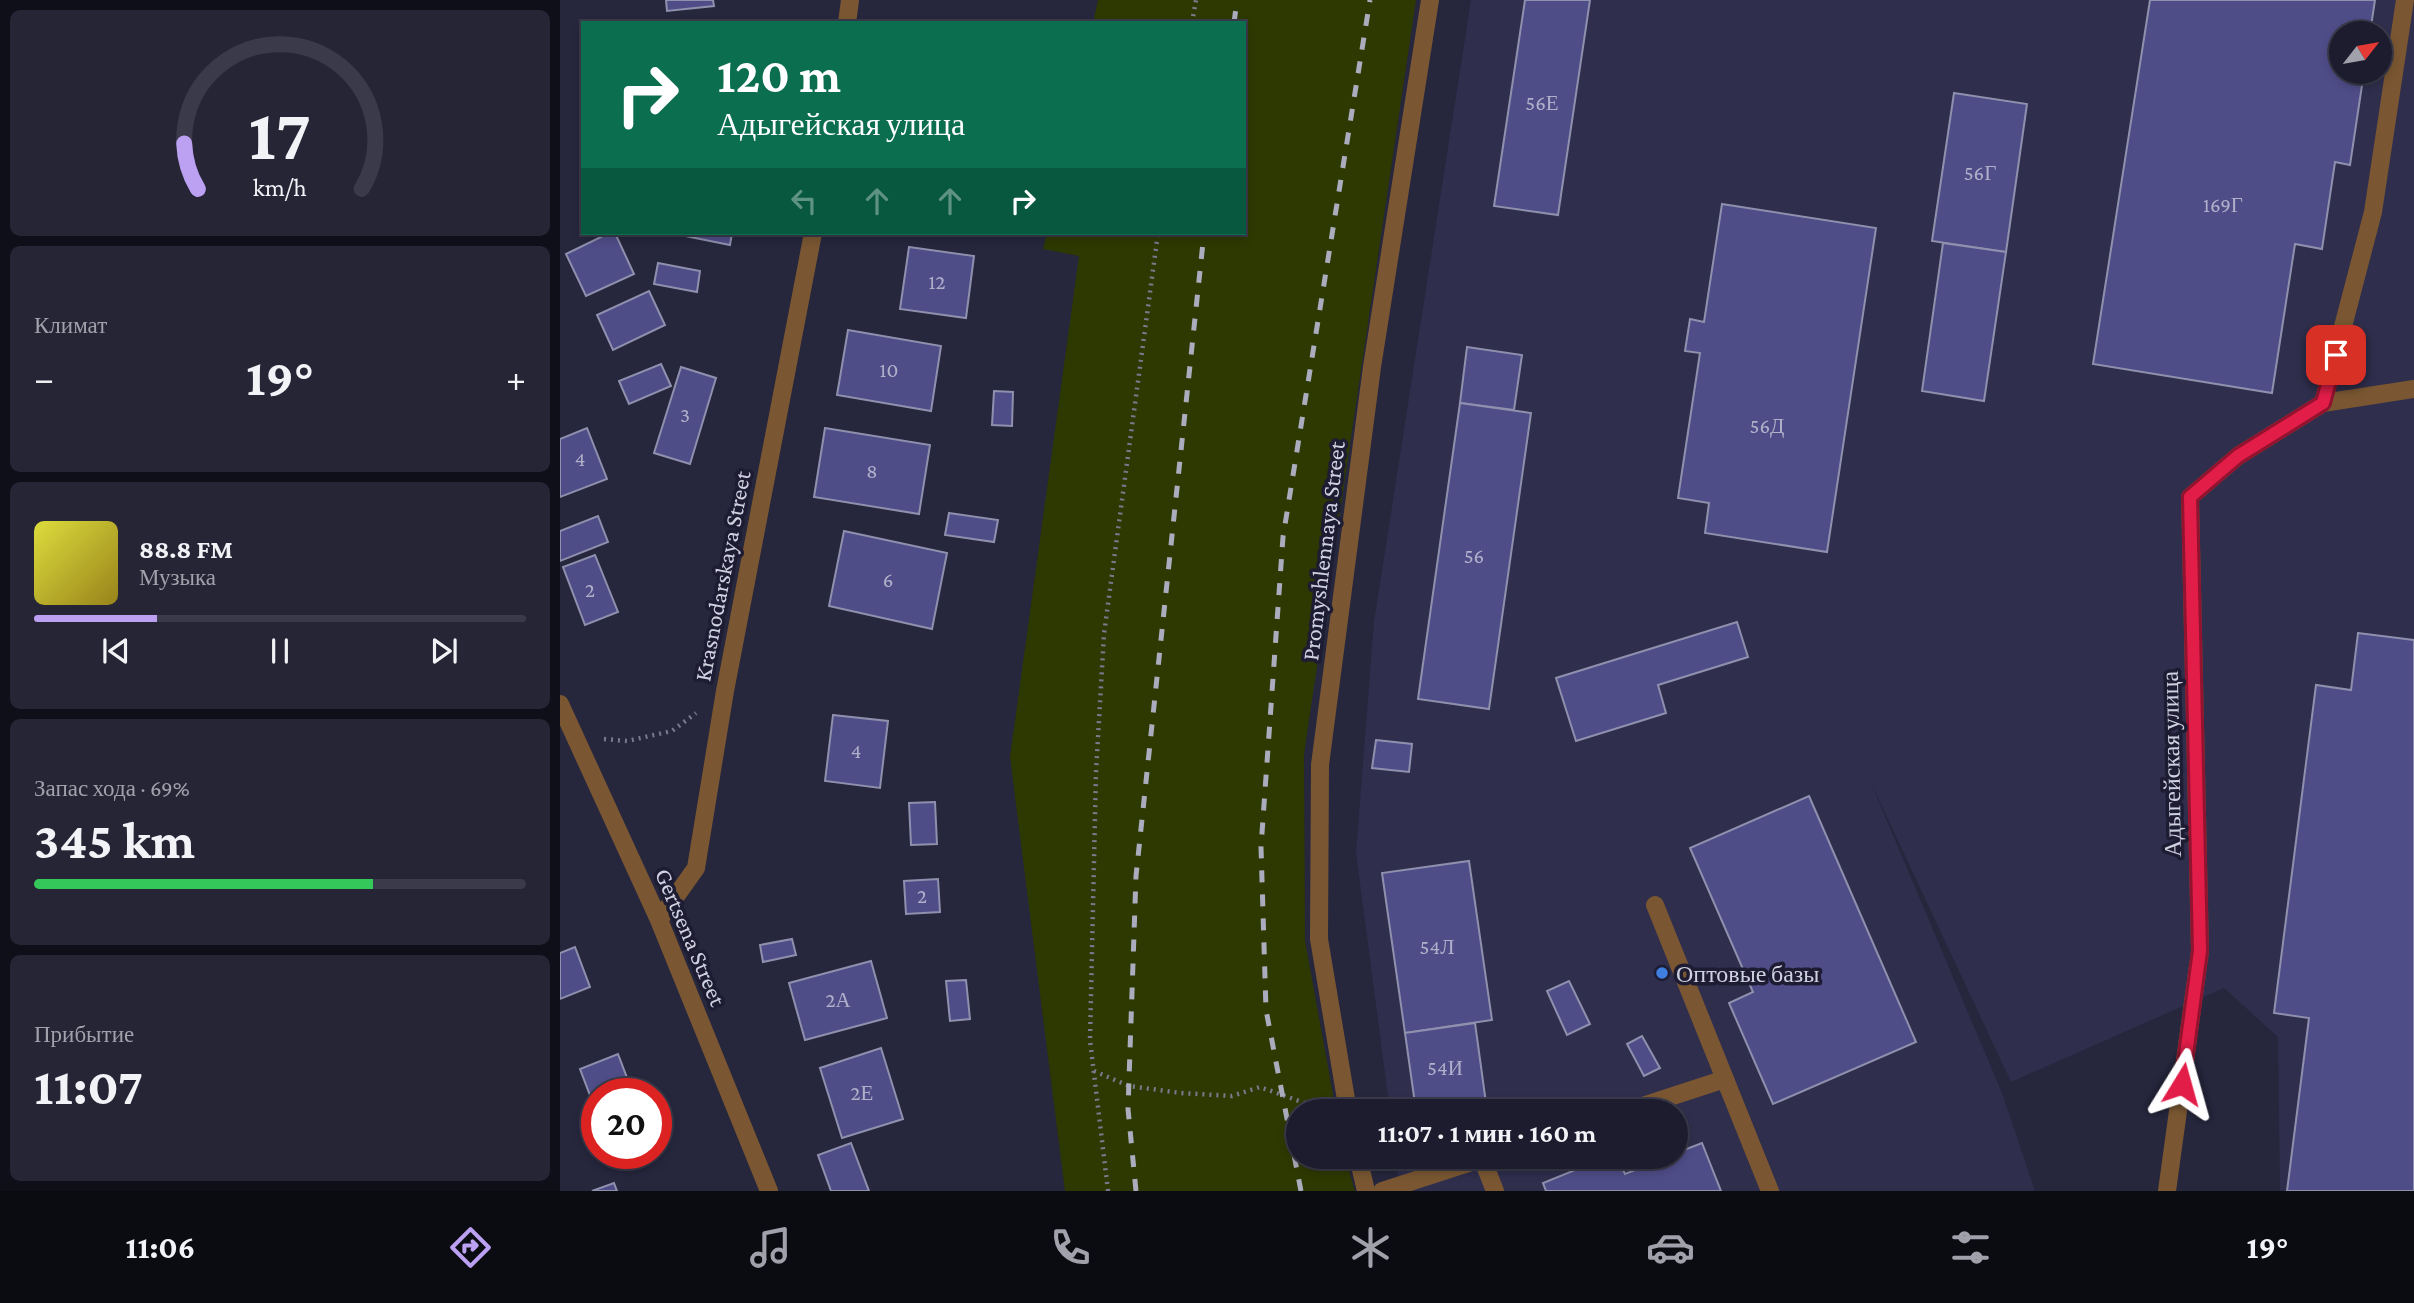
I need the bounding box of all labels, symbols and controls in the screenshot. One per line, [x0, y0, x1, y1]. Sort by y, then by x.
north arrow [2329, 21, 2392, 84]
map controls [2329, 21, 2392, 84]
text: 120 m [717, 48, 841, 103]
icon: right [602, 49, 693, 140]
house number: 56Е [1525, 91, 1559, 115]
text: 17 [249, 94, 311, 175]
text: Адыгейская улица [717, 106, 965, 142]
house number: 56Г [1964, 161, 1996, 185]
text: km/h [253, 174, 307, 201]
icon: left [785, 182, 823, 220]
icon: ahead [858, 182, 896, 220]
icon: ahead [931, 182, 969, 220]
icon: right [1004, 182, 1042, 220]
house number: 169Г [2203, 193, 2243, 217]
house number: 12 [929, 270, 945, 294]
text: Климат [34, 312, 107, 338]
pin [2306, 325, 2366, 385]
icon: arrive [2317, 336, 2355, 374]
text: 19° [246, 348, 314, 406]
text: − [34, 357, 54, 399]
text: + [506, 357, 526, 399]
house number: 10 [880, 358, 898, 382]
house number: 3 [680, 403, 690, 427]
house number: 56Д [1750, 414, 1784, 438]
street label: Promyshlennaya Street [1296, 439, 1350, 662]
house number: 4 [575, 447, 585, 471]
house number: 8 [866, 459, 878, 483]
street label: Krasnodarskaya Street [688, 467, 756, 684]
text: 88.8 FM [139, 535, 233, 564]
house number: 56 [1464, 544, 1484, 568]
text: Музыка [139, 564, 216, 590]
house number: 6 [883, 568, 893, 592]
house number: 2 [585, 578, 595, 602]
icon: previous [97, 632, 135, 670]
icon: pause [261, 632, 299, 670]
icon: next [425, 632, 463, 670]
street label: Адыгейская улица [2156, 670, 2186, 857]
house number: 4 [851, 739, 861, 763]
text: Запас хода · 69% [34, 775, 190, 801]
text: 345 km [34, 811, 195, 869]
street label: Gertsena Street [650, 864, 732, 1011]
house number: 2 [917, 884, 927, 908]
house number: 54Л [1420, 935, 1454, 959]
place label: Оптовые базы [1676, 960, 1819, 987]
marker: Оптовые базы [1654, 965, 1670, 981]
house number: 2А [825, 988, 851, 1012]
text: Прибытие [34, 1021, 134, 1047]
position arrow [2145, 1047, 2219, 1121]
house number: 54И [1427, 1056, 1463, 1080]
text: 11:07 [34, 1057, 143, 1115]
speed limit sign: 20 [581, 1078, 672, 1169]
house number: 2Е [851, 1081, 873, 1105]
text: 11:07 · 1 мин · 160 m [1378, 1119, 1596, 1148]
icon: directions [446, 1223, 495, 1272]
icon: music [746, 1223, 795, 1272]
icon: phone [1046, 1223, 1095, 1272]
icon: climate [1346, 1223, 1395, 1272]
icon: car [1646, 1223, 1695, 1272]
icon: filters [1946, 1223, 1995, 1272]
text: 11:06 [126, 1229, 195, 1265]
text: 19° [2246, 1229, 2288, 1265]

